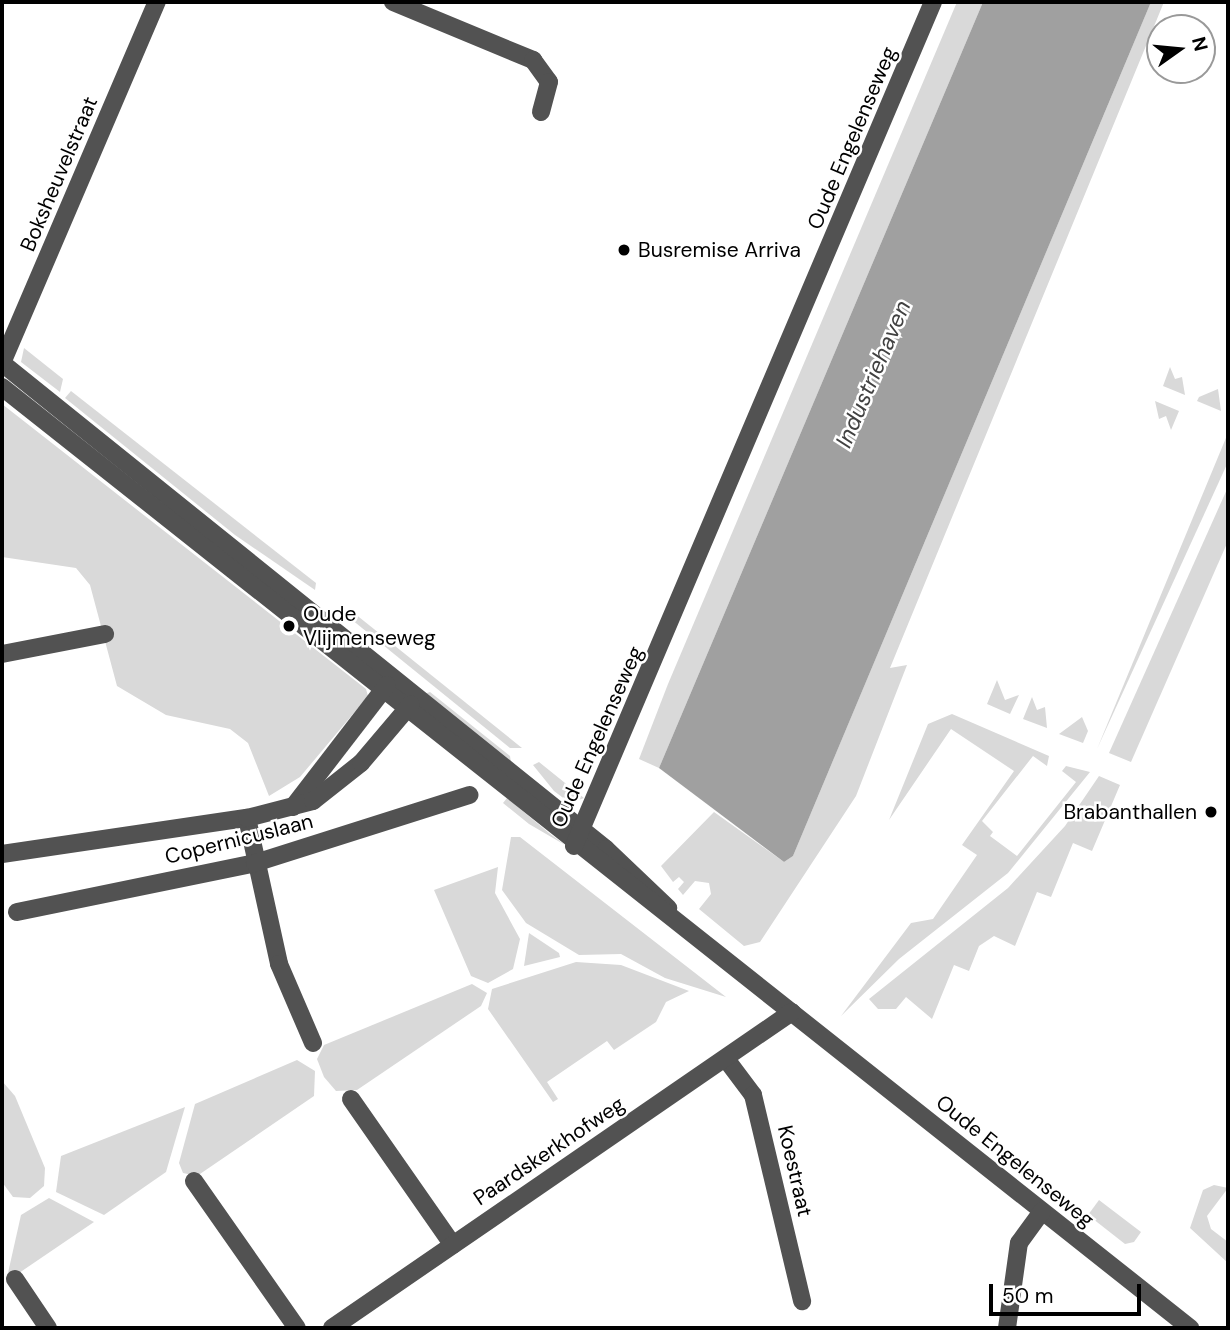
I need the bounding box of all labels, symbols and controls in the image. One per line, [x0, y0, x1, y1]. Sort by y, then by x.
north arrow [1146, 14, 1216, 84]
text: N [1186, 34, 1214, 54]
street label: Oude Engelenseweg [802, 43, 902, 233]
street label: Boksheuvelstraat [15, 93, 103, 255]
place label: Busremise Arriva [638, 237, 801, 263]
marker: Busremise Arriva [616, 242, 632, 258]
water label: Industriehaven [830, 296, 916, 452]
place label: Oude Vlijmenseweg [303, 601, 436, 651]
marker: Oude Vlijmenseweg [281, 618, 297, 634]
street label: Oude Engelenseweg [546, 642, 648, 832]
place label: Brabanthallen [1063, 799, 1197, 825]
marker: Brabanthallen [1203, 804, 1219, 820]
street label: Copernicuslaan [162, 808, 316, 870]
street label: Oude Engelenseweg [931, 1090, 1099, 1232]
street label: Paardskerkhofweg [469, 1091, 629, 1211]
street label: Koestraat [772, 1123, 818, 1219]
scale bar [992, 1270, 1144, 1314]
text: 50 m [1002, 1282, 1053, 1310]

